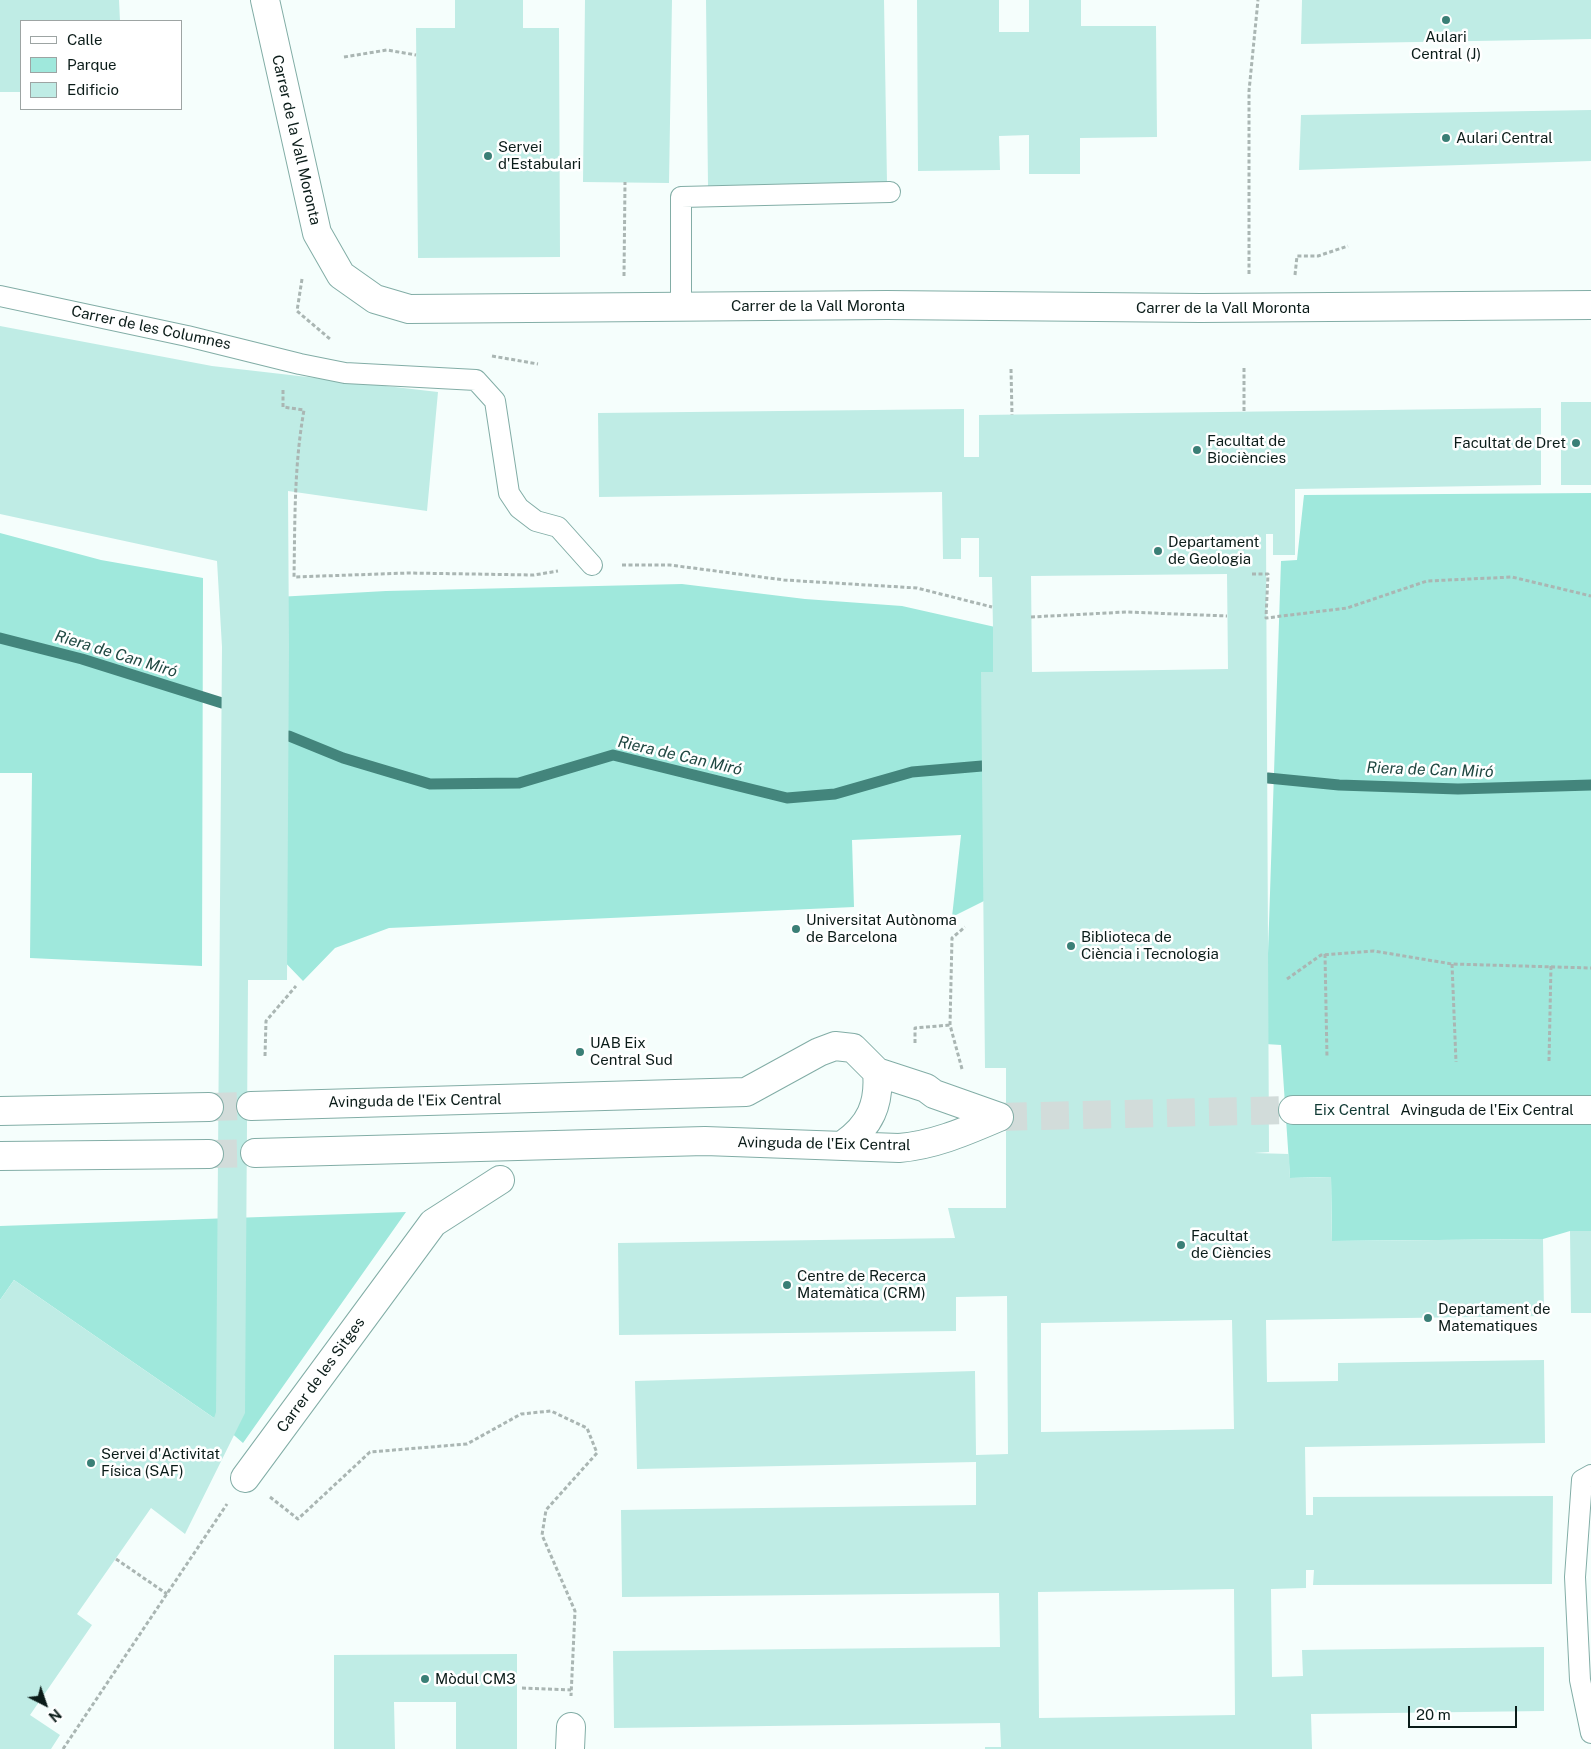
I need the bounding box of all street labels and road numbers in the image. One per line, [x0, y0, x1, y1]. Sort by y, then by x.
street label: Carrer de la Vall Moronta [268, 53, 324, 227]
street label: Carrer de la Vall Moronta [731, 297, 905, 315]
street label: Carrer de la Vall Moronta [1136, 299, 1310, 317]
street label: Carrer de les Columnes [70, 302, 232, 354]
street label: Avinguda de l'Eix Central [328, 1090, 502, 1112]
street label: Avinguda de l'Eix Central [1400, 1101, 1574, 1119]
street label: Avinguda de l'Eix Central [737, 1133, 911, 1155]
street label: Carrer de les Sitges [273, 1314, 369, 1436]

